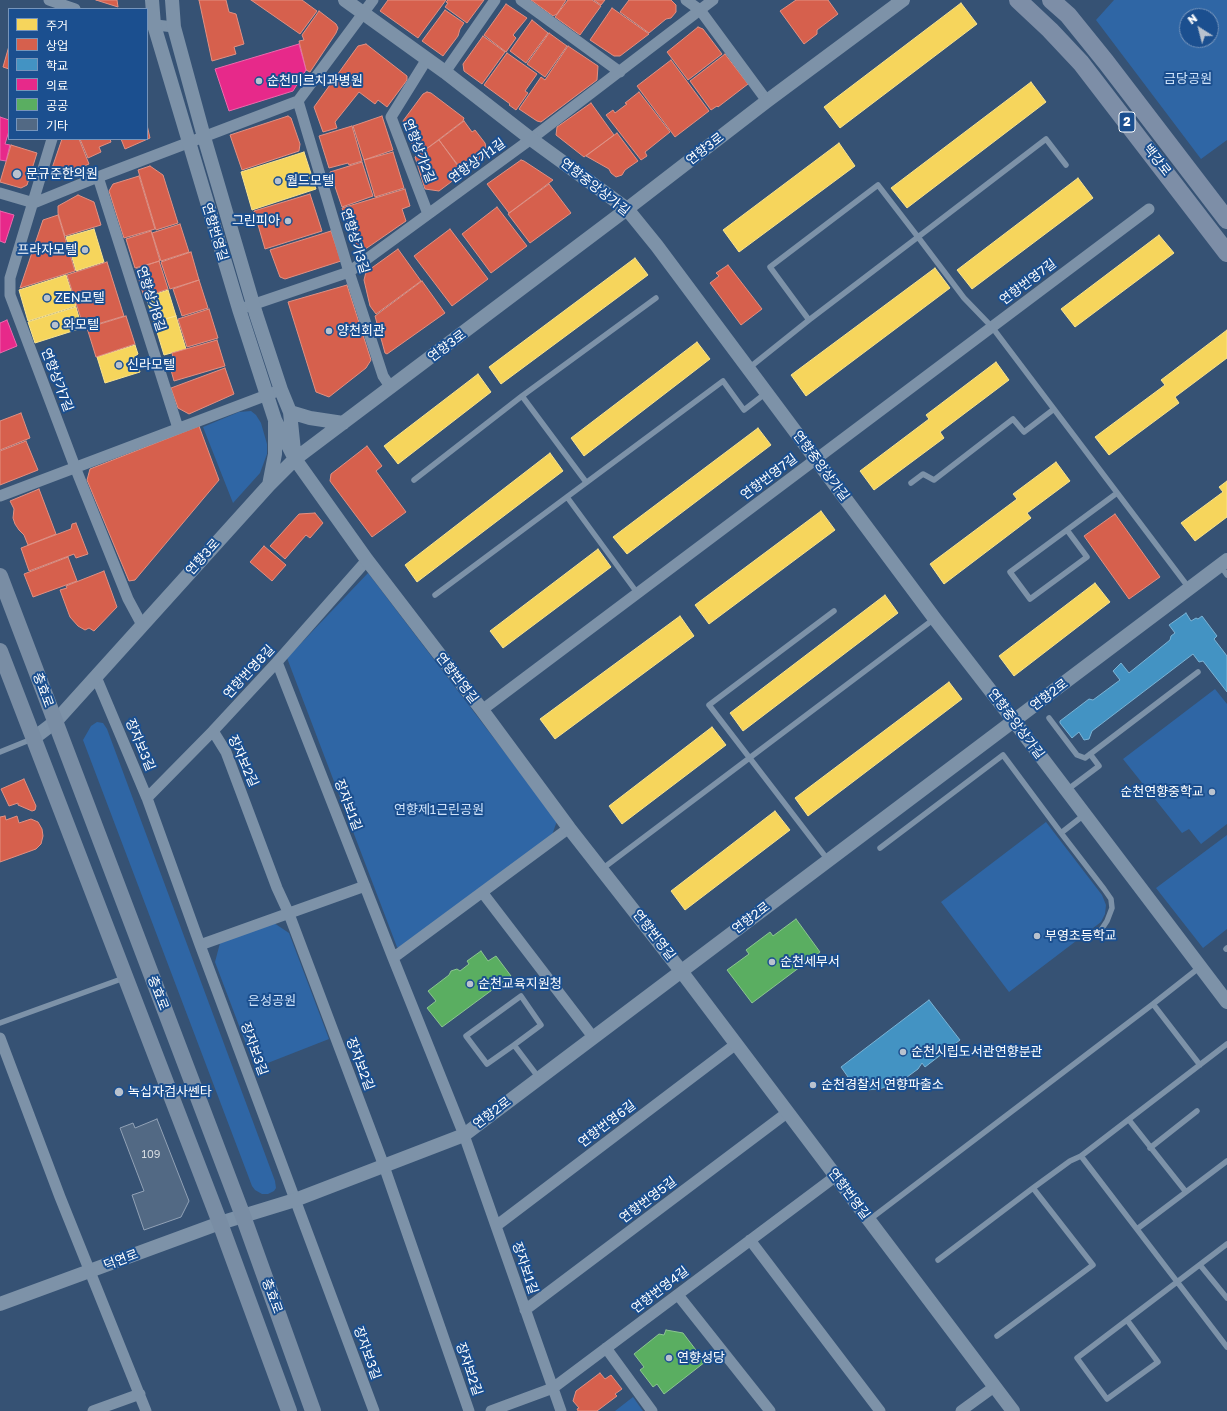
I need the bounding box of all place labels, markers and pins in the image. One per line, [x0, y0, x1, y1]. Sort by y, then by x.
place label: 순천미르치과병원 [267, 73, 363, 89]
marker: 순천미르치과병원 [254, 76, 264, 86]
place label: 문규준한의원 [26, 166, 98, 182]
marker: 문규준한의원 [11, 168, 23, 180]
place label: 월드모텔 [286, 173, 334, 189]
marker: 월드모텔 [273, 176, 283, 186]
place label: 그린피아 [232, 213, 280, 229]
marker: 그린피아 [283, 216, 293, 226]
place label: 프라자모텔 [17, 242, 77, 258]
marker: 프라자모텔 [80, 245, 90, 255]
place label: ZEN모텔 [55, 290, 105, 306]
marker: ZEN모텔 [42, 293, 52, 303]
place label: 와모텔 [63, 317, 99, 333]
marker: 와모텔 [50, 320, 60, 330]
place label: 양천회관 [337, 323, 385, 339]
marker: 양천회관 [324, 326, 334, 336]
place label: 신라모텔 [127, 357, 175, 373]
marker: 신라모텔 [114, 360, 124, 370]
place label: 순천연향중학교 [1120, 784, 1204, 800]
marker: 순천연향중학교 [1207, 787, 1217, 797]
place label: 부영초등학교 [1045, 928, 1117, 944]
marker: 부영초등학교 [1032, 931, 1042, 941]
place label: 순천세무서 [780, 954, 840, 970]
marker: 순천세무서 [767, 957, 777, 967]
place label: 순천교육지원청 [478, 976, 562, 992]
marker: 순천교육지원청 [465, 979, 475, 989]
place label: 순천시립도서관연향분관 [911, 1044, 1043, 1060]
marker: 순천시립도서관연향분관 [898, 1047, 908, 1057]
place label: 순천경찰서 연향파출소 [821, 1077, 944, 1093]
marker: 순천경찰서 연향파출소 [808, 1080, 818, 1090]
place label: 녹십자검사쎈타 [128, 1084, 212, 1100]
marker: 녹십자검사쎈타 [113, 1086, 125, 1098]
place label: 연향성당 [677, 1350, 725, 1366]
marker: 연향성당 [664, 1353, 674, 1363]

